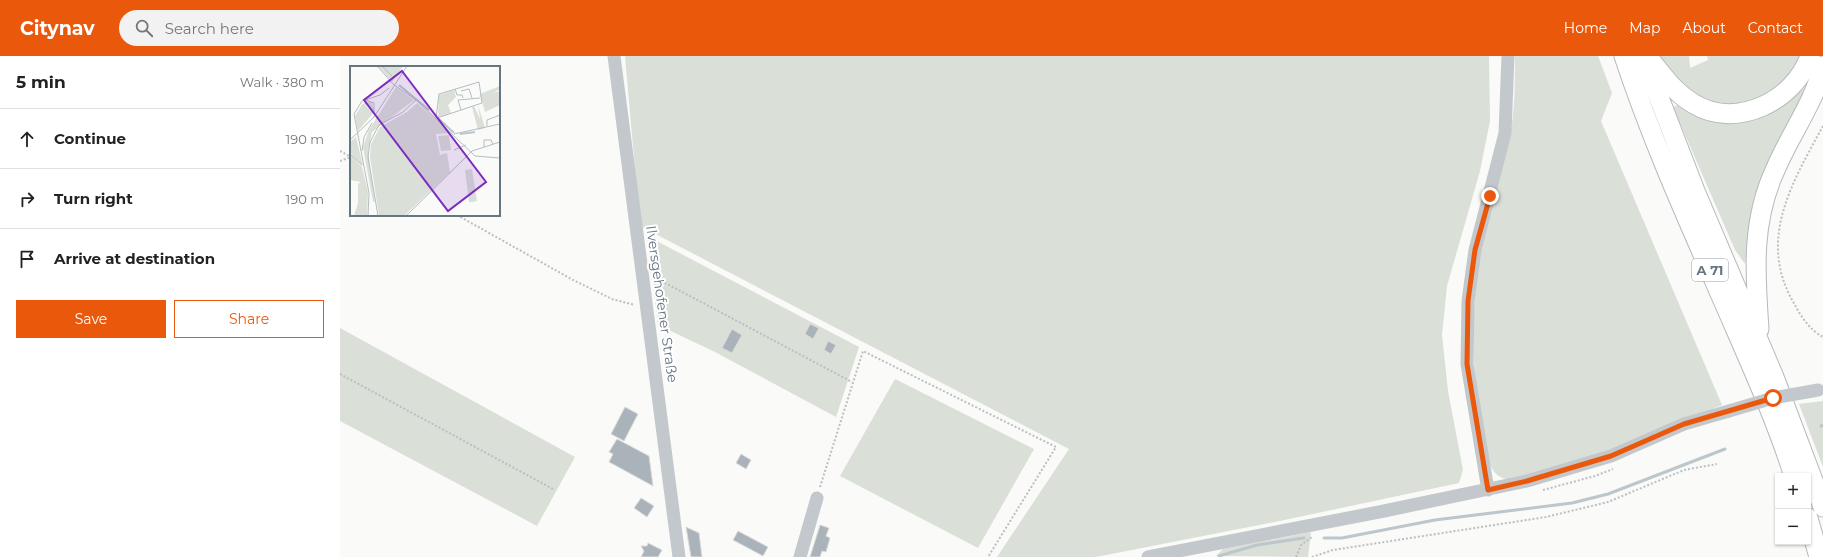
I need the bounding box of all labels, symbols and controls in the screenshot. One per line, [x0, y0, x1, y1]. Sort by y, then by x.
search box [119, 10, 399, 46]
text: Citynav [20, 17, 95, 40]
icon: search [133, 17, 155, 39]
text: Search here [165, 19, 254, 38]
text: Home [1564, 19, 1607, 37]
text: Map [1629, 19, 1660, 37]
text: About [1682, 19, 1726, 37]
text: Contact [1748, 19, 1803, 37]
inset map [350, 66, 500, 216]
text: 5 min [16, 72, 66, 92]
text: Walk · 380 m [240, 74, 324, 90]
icon: ahead [16, 128, 38, 150]
text: Continue [54, 129, 126, 148]
text: 190 m [286, 131, 324, 147]
route end [1481, 187, 1499, 205]
icon: right [16, 188, 38, 210]
text: Turn right [54, 189, 133, 208]
text: 190 m [286, 191, 324, 207]
street label: Ilversgehofener Straße [642, 224, 682, 384]
icon: arrive [16, 248, 38, 270]
text: Arrive at destination [54, 249, 215, 268]
road number: A 71 [1692, 259, 1728, 281]
button: Save [16, 300, 166, 338]
button: Share [174, 300, 324, 338]
route start [1764, 389, 1782, 407]
map controls [1775, 473, 1811, 545]
button: + [1775, 473, 1811, 509]
button: − [1775, 509, 1811, 545]

